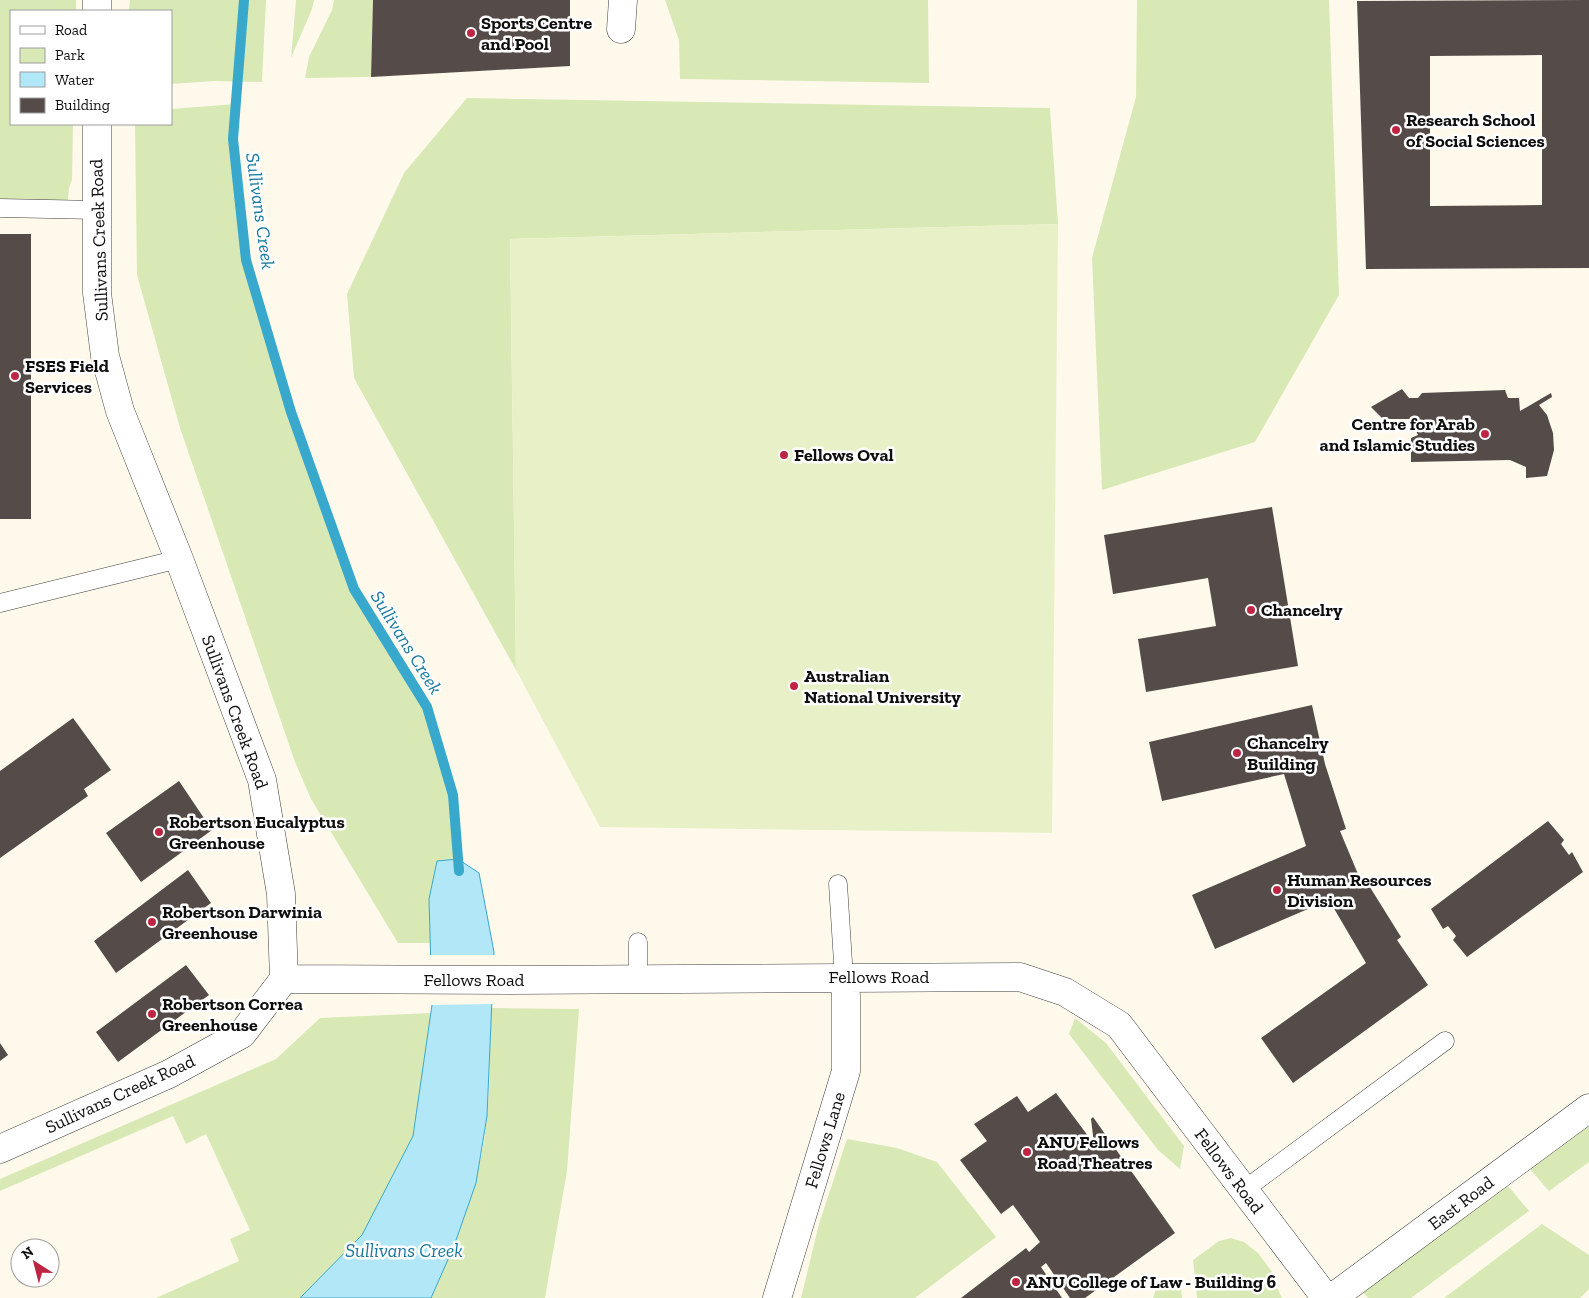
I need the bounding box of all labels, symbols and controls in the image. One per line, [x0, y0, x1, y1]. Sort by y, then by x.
legend [10, 10, 172, 125]
place label: Sports Centre and Pool [481, 12, 593, 55]
text: Road [55, 21, 88, 39]
marker: Sports Centre and Pool [465, 27, 477, 39]
text: Park [55, 46, 85, 64]
text: Water [55, 71, 95, 89]
text: Building [55, 96, 110, 114]
place label: Research School of Social Sciences [1406, 109, 1545, 152]
marker: Research School of Social Sciences [1390, 124, 1402, 136]
water label: Sullivans Creek [241, 151, 280, 271]
street label: Sullivans Creek Road [85, 158, 113, 322]
place label: FSES Field Services [25, 355, 110, 398]
marker: FSES Field Services [9, 370, 21, 382]
place label: Centre for Arab and Islamic Studies [1320, 413, 1475, 456]
marker: Centre for Arab and Islamic Studies [1479, 428, 1491, 440]
place label: Fellows Oval [794, 444, 894, 466]
marker: Fellows Oval [778, 449, 790, 461]
water label: Sullivans Creek [366, 586, 448, 698]
place label: Chancelry [1261, 599, 1343, 621]
marker: Chancelry [1245, 604, 1257, 616]
street label: Sullivans Creek Road [197, 632, 273, 792]
place label: Australian National University [804, 665, 961, 708]
marker: Australian National University [788, 680, 800, 692]
place label: Chancelry Building [1247, 732, 1329, 775]
marker: Chancelry Building [1231, 747, 1243, 759]
place label: Robertson Eucalyptus Greenhouse [169, 811, 345, 854]
marker: Robertson Eucalyptus Greenhouse [153, 826, 165, 838]
place label: Human Resources Division [1287, 869, 1431, 912]
marker: Human Resources Division [1271, 884, 1283, 896]
place label: Robertson Darwinia Greenhouse [162, 901, 322, 944]
marker: Robertson Darwinia Greenhouse [146, 916, 158, 928]
street label: Fellows Road [828, 966, 930, 988]
street label: Fellows Road [423, 969, 525, 991]
place label: Robertson Correa Greenhouse [162, 993, 303, 1036]
marker: Robertson Correa Greenhouse [146, 1008, 158, 1020]
street label: Sullivans Creek Road [42, 1050, 198, 1138]
street label: Fellows Lane [800, 1089, 850, 1191]
street label: Fellows Road [1190, 1124, 1268, 1218]
place label: ANU Fellows Road Theatres [1037, 1131, 1153, 1174]
marker: ANU Fellows Road Theatres [1021, 1146, 1033, 1158]
street label: East Road [1424, 1171, 1498, 1235]
north arrow [10, 1238, 60, 1288]
water label: Sullivans Creek [345, 1239, 463, 1262]
text: N [18, 1243, 37, 1263]
place label: ANU College of Law - Building 6 [1026, 1271, 1277, 1293]
marker: ANU College of Law - Building 6 [1010, 1276, 1022, 1288]

